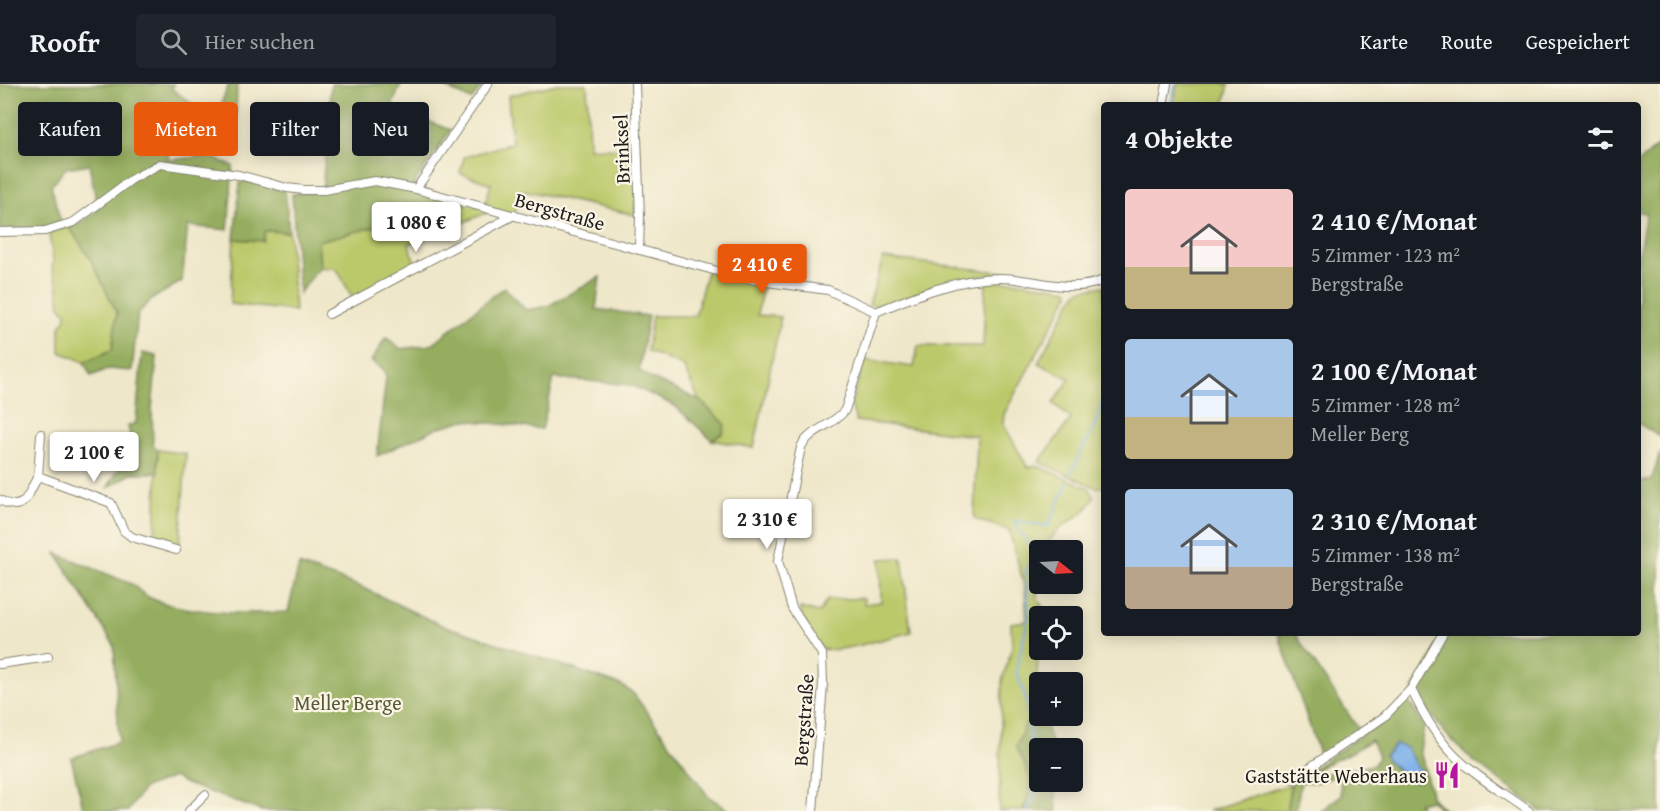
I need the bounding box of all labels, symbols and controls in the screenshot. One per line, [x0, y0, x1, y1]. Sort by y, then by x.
search box [136, 14, 556, 68]
text: Roofr [30, 21, 100, 62]
icon: search [157, 25, 190, 58]
text: Hier suchen [205, 25, 315, 57]
text: Karte [1360, 26, 1408, 57]
text: Route [1441, 26, 1493, 57]
text: Gespeichert [1526, 26, 1630, 57]
chip: Kaufen [18, 102, 122, 156]
chip: Mieten [134, 102, 238, 156]
chip: Filter [250, 102, 340, 156]
chip: Neu [352, 102, 429, 156]
street label: Brinksel [605, 113, 637, 184]
text: 4 Objekte [1125, 119, 1233, 158]
icon: filters [1584, 122, 1617, 155]
street label: Bergstraße [512, 184, 608, 238]
text: 2 410 €/Monat [1311, 201, 1477, 240]
pin: 1 080 € [361, 202, 471, 253]
text: 1 080 € [386, 207, 446, 236]
icon: home [1173, 213, 1245, 285]
text: 5 Zimmer · 123 m² [1311, 240, 1460, 269]
pin: 2 410 € [707, 244, 817, 295]
text: 2 410 € [732, 249, 792, 278]
text: Bergstraße [1311, 269, 1404, 298]
text: 2 100 €/Monat [1311, 351, 1477, 390]
icon: home [1173, 363, 1245, 435]
text: 5 Zimmer · 128 m² [1311, 390, 1460, 419]
text: Meller Berg [1311, 419, 1409, 448]
pin: 2 100 € [39, 432, 149, 483]
text: 2 100 € [64, 437, 124, 466]
pin: 2 310 € [712, 499, 822, 550]
text: 2 310 €/Monat [1311, 501, 1477, 540]
text: 2 310 € [737, 504, 797, 533]
icon: home [1173, 513, 1245, 585]
north arrow [1029, 540, 1083, 594]
map controls [1029, 540, 1083, 792]
text: 5 Zimmer · 138 m² [1311, 540, 1460, 569]
text: Bergstraße [1311, 569, 1404, 598]
button: locate [1029, 606, 1083, 660]
button: + [1029, 672, 1083, 726]
street label: Bergstraße [785, 673, 821, 767]
park label: Meller Berge [294, 688, 402, 717]
button: − [1029, 738, 1083, 792]
restaurant icon: Gaststätte Weberhaus [1432, 760, 1462, 790]
place label: Gaststätte Weberhaus [1245, 761, 1427, 790]

